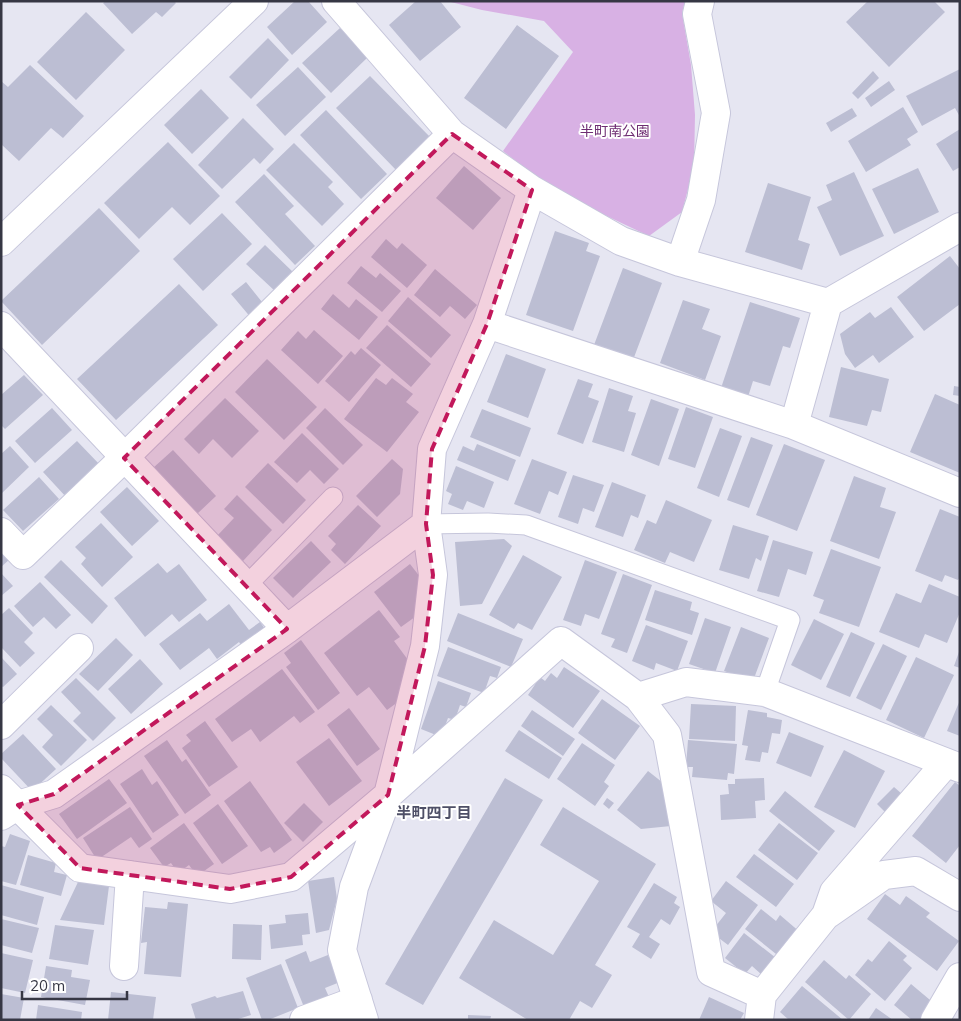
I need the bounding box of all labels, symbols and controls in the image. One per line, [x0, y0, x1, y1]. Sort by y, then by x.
park label: 半町南公園 [580, 122, 650, 140]
district label: 半町四丁目 [396, 803, 472, 822]
scale bar [22, 968, 128, 1000]
text: 20 m [30, 976, 65, 995]

